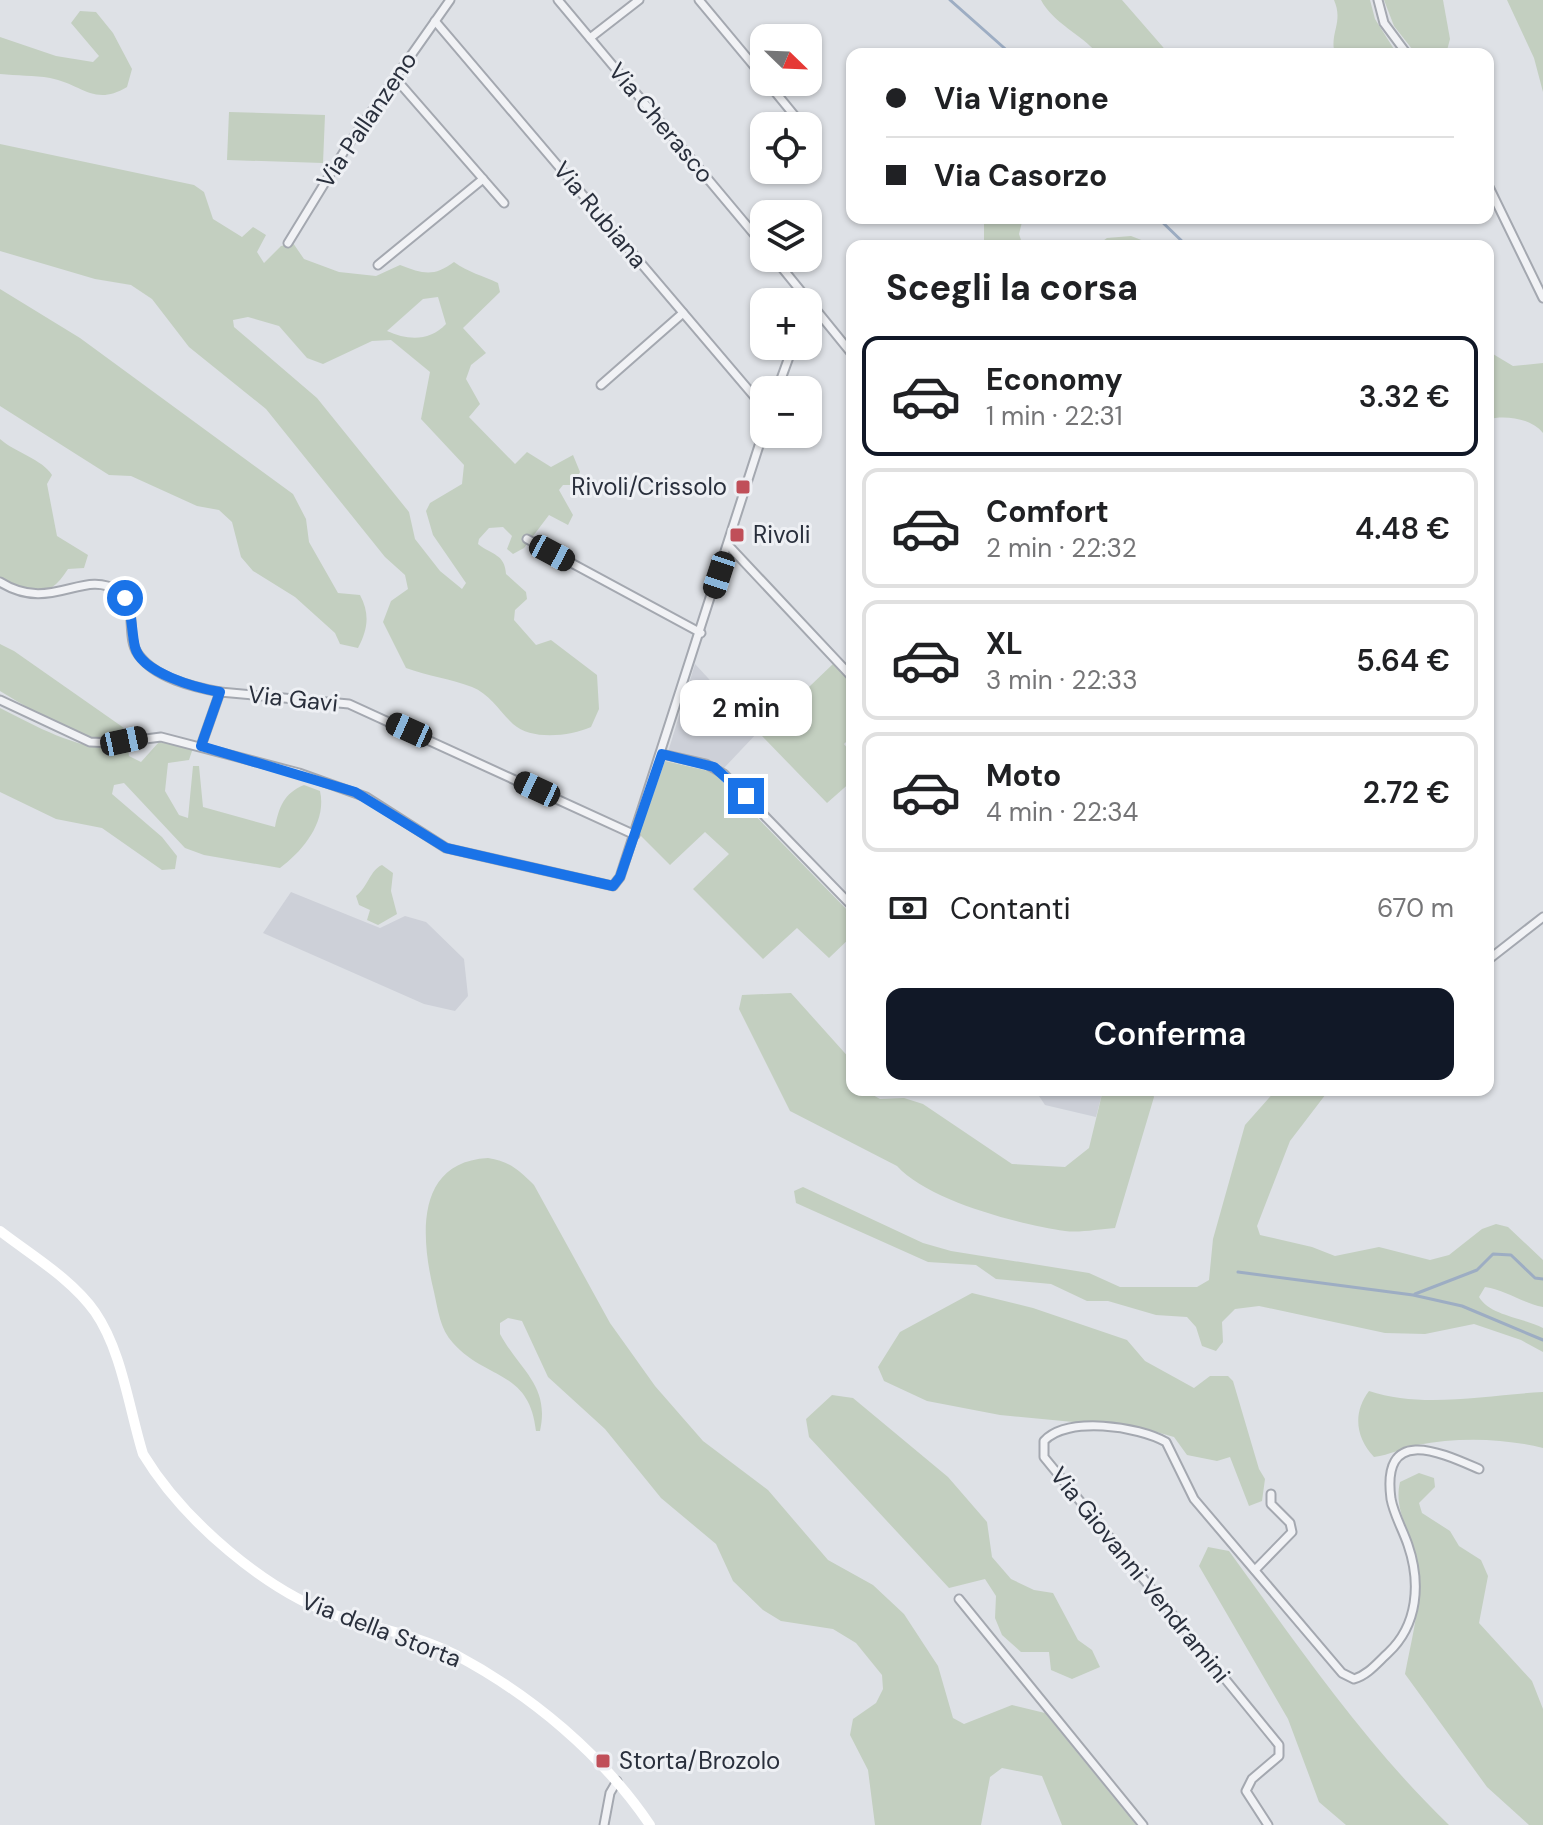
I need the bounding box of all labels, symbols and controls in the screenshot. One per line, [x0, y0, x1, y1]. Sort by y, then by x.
north arrow [750, 24, 822, 96]
map controls [750, 24, 822, 448]
street label: Via Pallanzeno [310, 46, 424, 194]
street label: Via Cherasco [602, 56, 721, 189]
text: Via Vignone [934, 79, 1109, 118]
button: locate [750, 112, 822, 184]
street label: Via Rubiana [547, 155, 654, 274]
text: Via Casorzo [934, 156, 1107, 195]
button: layers [750, 200, 822, 272]
text: Scegli la corsa [886, 264, 1138, 311]
button: + [750, 288, 822, 360]
icon: car [890, 360, 962, 432]
text: Economy [986, 360, 1123, 399]
button: − [750, 376, 822, 448]
text: 3.32 € [1359, 377, 1450, 416]
text: 1 min · 22:31 [986, 399, 1123, 433]
place label: Rivoli/Crissolo [571, 471, 727, 502]
marker: Rivoli/Crissolo [734, 478, 752, 496]
icon: car [890, 492, 962, 564]
text: Comfort [986, 492, 1109, 531]
text: 4.48 € [1355, 509, 1450, 548]
place label: Rivoli [753, 519, 810, 550]
marker: Rivoli [728, 526, 746, 544]
car [525, 531, 579, 575]
text: 2 min · 22:32 [986, 531, 1137, 565]
car [700, 548, 738, 602]
route start [107, 580, 143, 616]
icon: car [890, 624, 962, 696]
text: XL [986, 624, 1023, 663]
text: 5.64 € [1356, 641, 1450, 680]
text: 3 min · 22:33 [986, 663, 1138, 697]
street label: Via Gavi [246, 678, 340, 719]
callout: 2 min [680, 680, 812, 736]
text: 2 min [712, 691, 780, 725]
car [382, 709, 436, 751]
car [98, 724, 150, 758]
icon: car [890, 756, 962, 828]
text: Moto [986, 756, 1061, 795]
car [510, 768, 564, 810]
text: 2.72 € [1363, 773, 1450, 812]
route end [728, 778, 764, 814]
text: 4 min · 22:34 [986, 795, 1138, 829]
icon: cash [886, 886, 930, 930]
text: Contanti [950, 889, 1071, 928]
text: 670 m [1377, 891, 1454, 925]
button: Conferma [886, 988, 1454, 1080]
street label: Via Giovanni Vendramini [1044, 1460, 1237, 1689]
street label: Via della Storta [297, 1585, 465, 1674]
place label: Storta/Brozolo [619, 1745, 780, 1776]
marker: Storta/Brozolo [594, 1752, 612, 1770]

